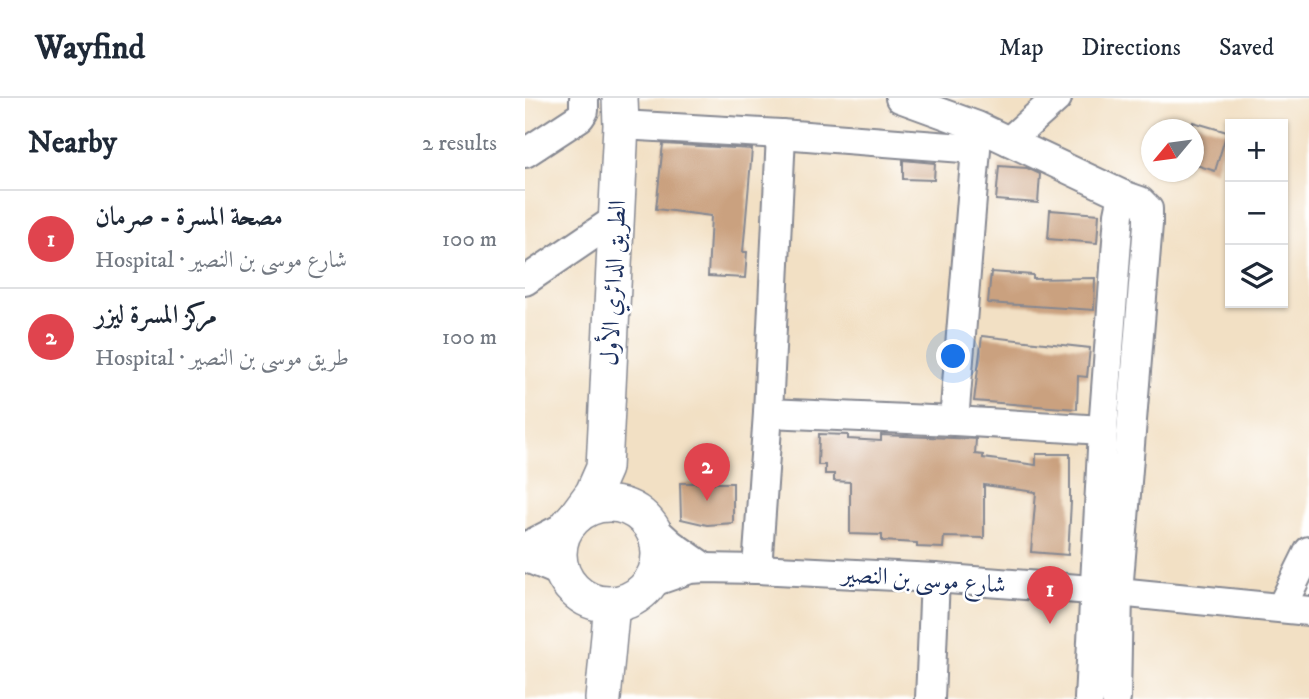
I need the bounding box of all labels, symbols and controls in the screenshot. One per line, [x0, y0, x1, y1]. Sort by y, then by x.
text: Wayfind [35, 28, 145, 69]
text: Map [999, 33, 1044, 63]
text: Directions [1082, 33, 1181, 63]
text: Saved [1219, 33, 1274, 63]
north arrow [1141, 119, 1204, 182]
map controls [1225, 119, 1288, 308]
button: + [1225, 119, 1288, 182]
text: Nearby [28, 125, 117, 162]
text: 2 results [422, 129, 497, 158]
button: − [1225, 182, 1288, 245]
street label: الطريق الدائري الأول [593, 199, 636, 367]
text: مصحة المسرة - صرمان [95, 201, 283, 234]
text: 1 [47, 225, 55, 254]
text: 100 m [442, 225, 497, 254]
button: layers [1225, 245, 1288, 308]
text: Hospital · شارع موسى بن النصير [95, 246, 347, 275]
text: مركز المسرة ليزر [95, 299, 217, 332]
text: 2 [45, 323, 57, 352]
text: 100 m [442, 323, 497, 352]
your location [936, 339, 970, 373]
text: Hospital · طريق موسى بن النصير [95, 344, 349, 373]
pin: 2 [684, 443, 730, 501]
street label: شارع موسى بن النصير [838, 559, 1007, 605]
pin: 1 [1027, 566, 1073, 624]

